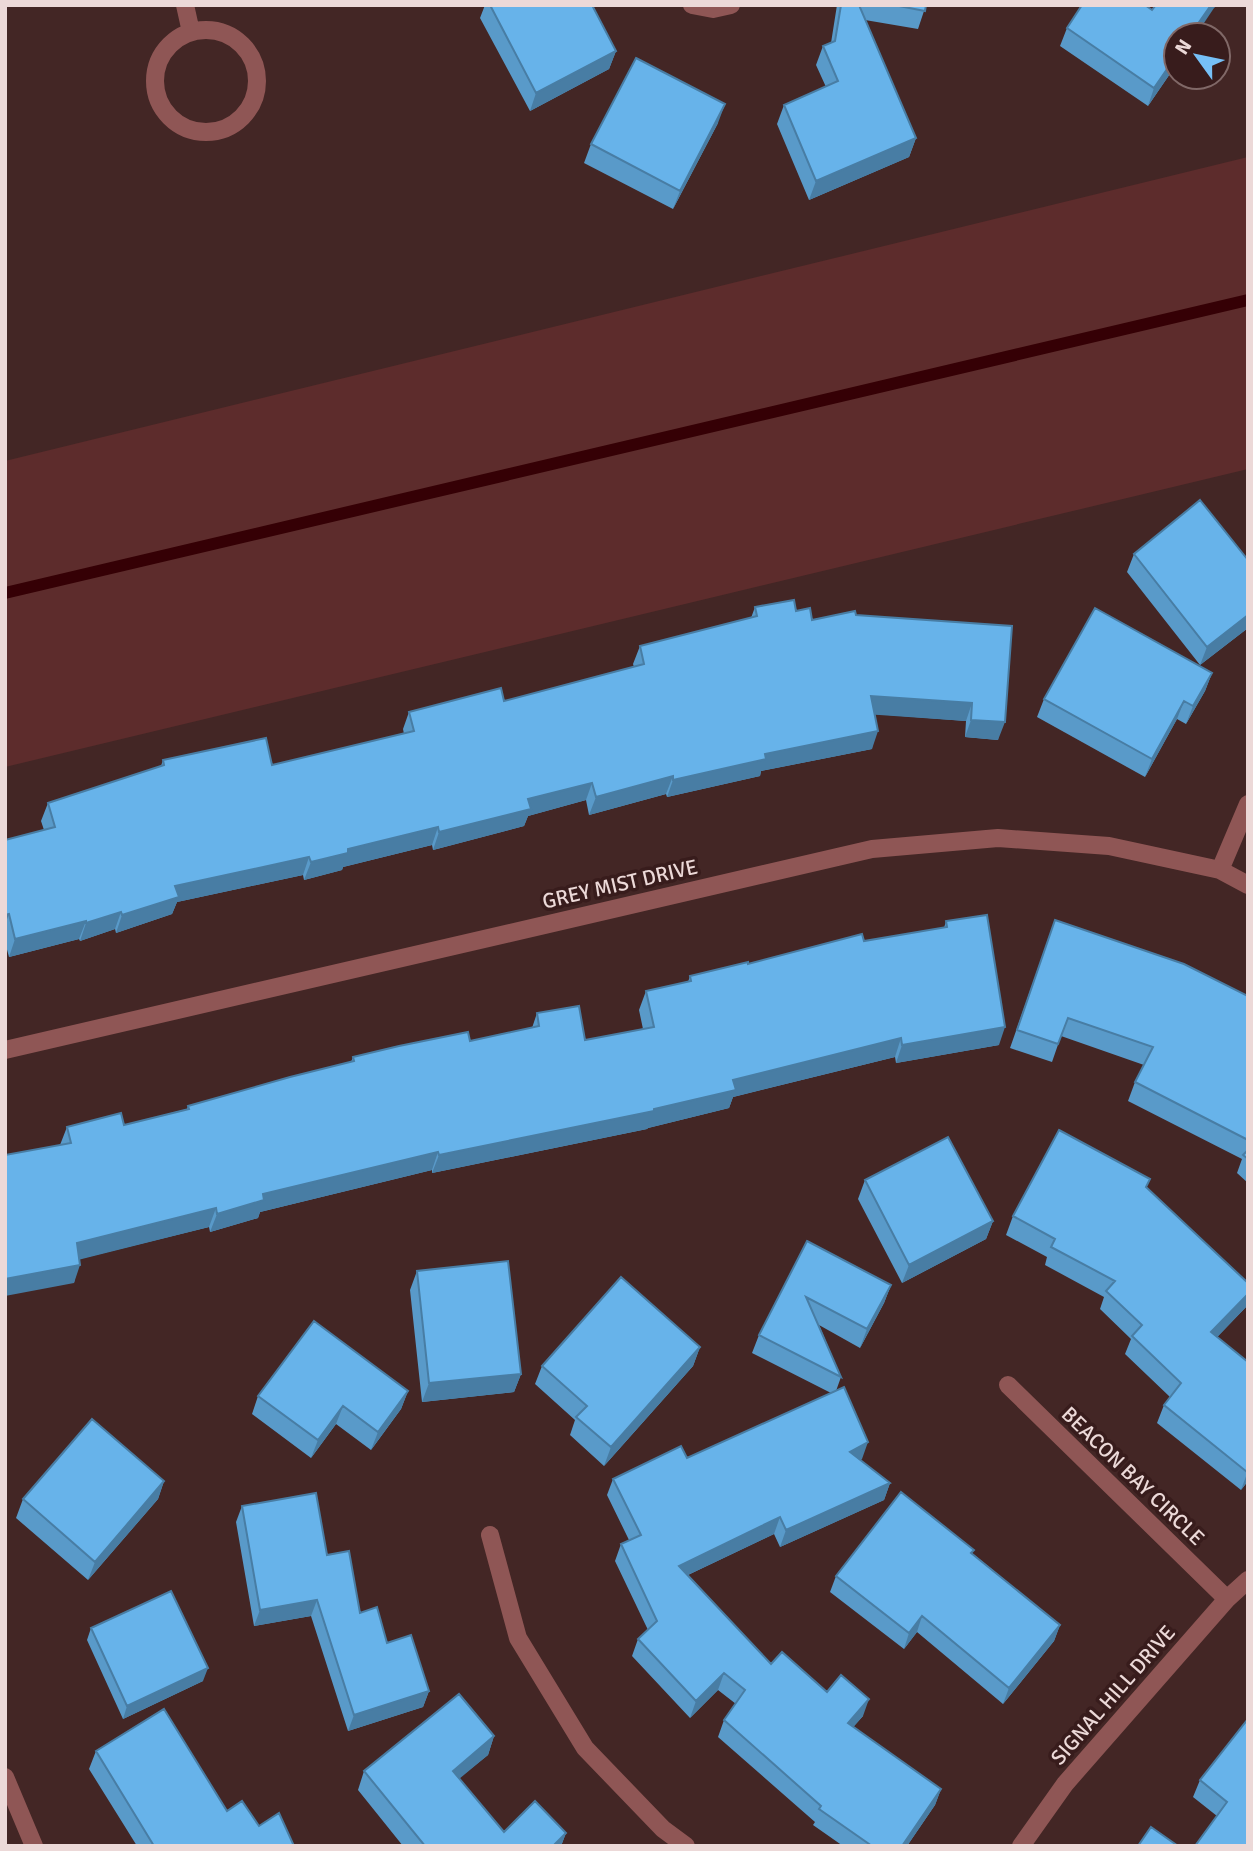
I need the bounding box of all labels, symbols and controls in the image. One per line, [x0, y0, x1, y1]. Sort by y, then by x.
north arrow [1162, 21, 1232, 91]
text: N [1170, 35, 1197, 59]
street label: GREY MIST DRIVE [540, 853, 700, 915]
street label: BEACON BAY CIRCLE [1056, 1401, 1210, 1551]
street label: SIGNAL HILL DRIVE [1045, 1620, 1181, 1770]

